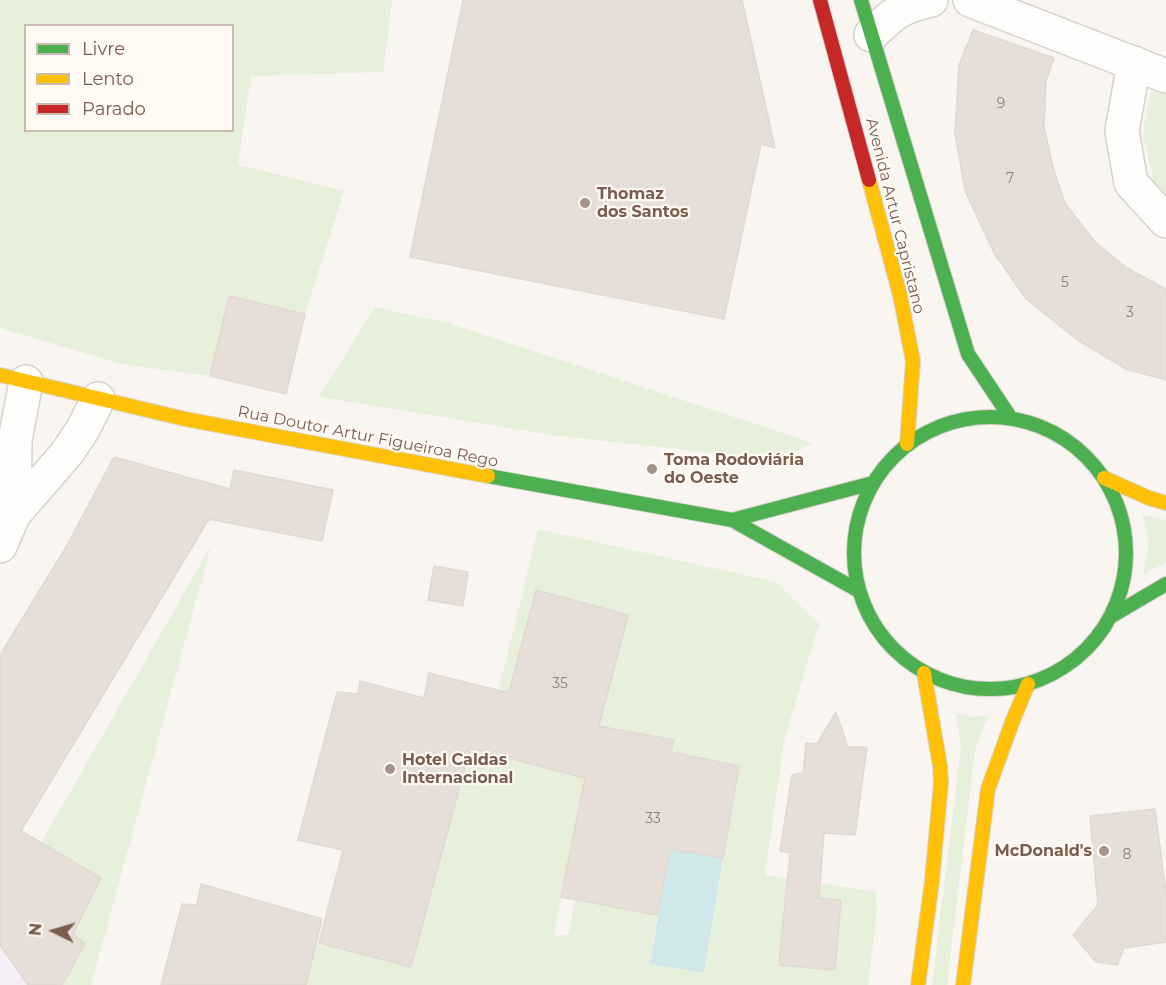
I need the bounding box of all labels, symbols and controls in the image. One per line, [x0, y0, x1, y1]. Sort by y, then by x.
legend [24, 24, 234, 132]
text: Livre [82, 38, 125, 60]
text: Lento [82, 68, 134, 90]
house number: 9 [997, 96, 1005, 112]
text: Parado [82, 98, 146, 120]
street label: Avenida Artur Capristano [861, 116, 929, 316]
house number: 7 [1006, 171, 1014, 187]
place label: Thomaz dos Santos [597, 184, 688, 222]
marker: Thomaz dos Santos [578, 196, 592, 210]
house number: 5 [1061, 275, 1069, 291]
house number: 3 [1126, 305, 1134, 321]
street label: Rua Doutor Artur Figueiroa Rego [236, 402, 500, 472]
place label: Toma Rodoviária do Oeste [664, 450, 804, 488]
marker: Toma Rodoviária do Oeste [645, 462, 659, 476]
house number: 35 [552, 676, 568, 692]
place label: Hotel Caldas Internacional [402, 750, 513, 788]
marker: Hotel Caldas Internacional [383, 762, 397, 776]
house number: 33 [645, 811, 661, 827]
place label: McDonald's [995, 841, 1092, 861]
marker: McDonald's [1097, 844, 1111, 858]
house number: 8 [1123, 847, 1131, 863]
north arrow [24, 901, 84, 961]
text: N [26, 922, 46, 937]

